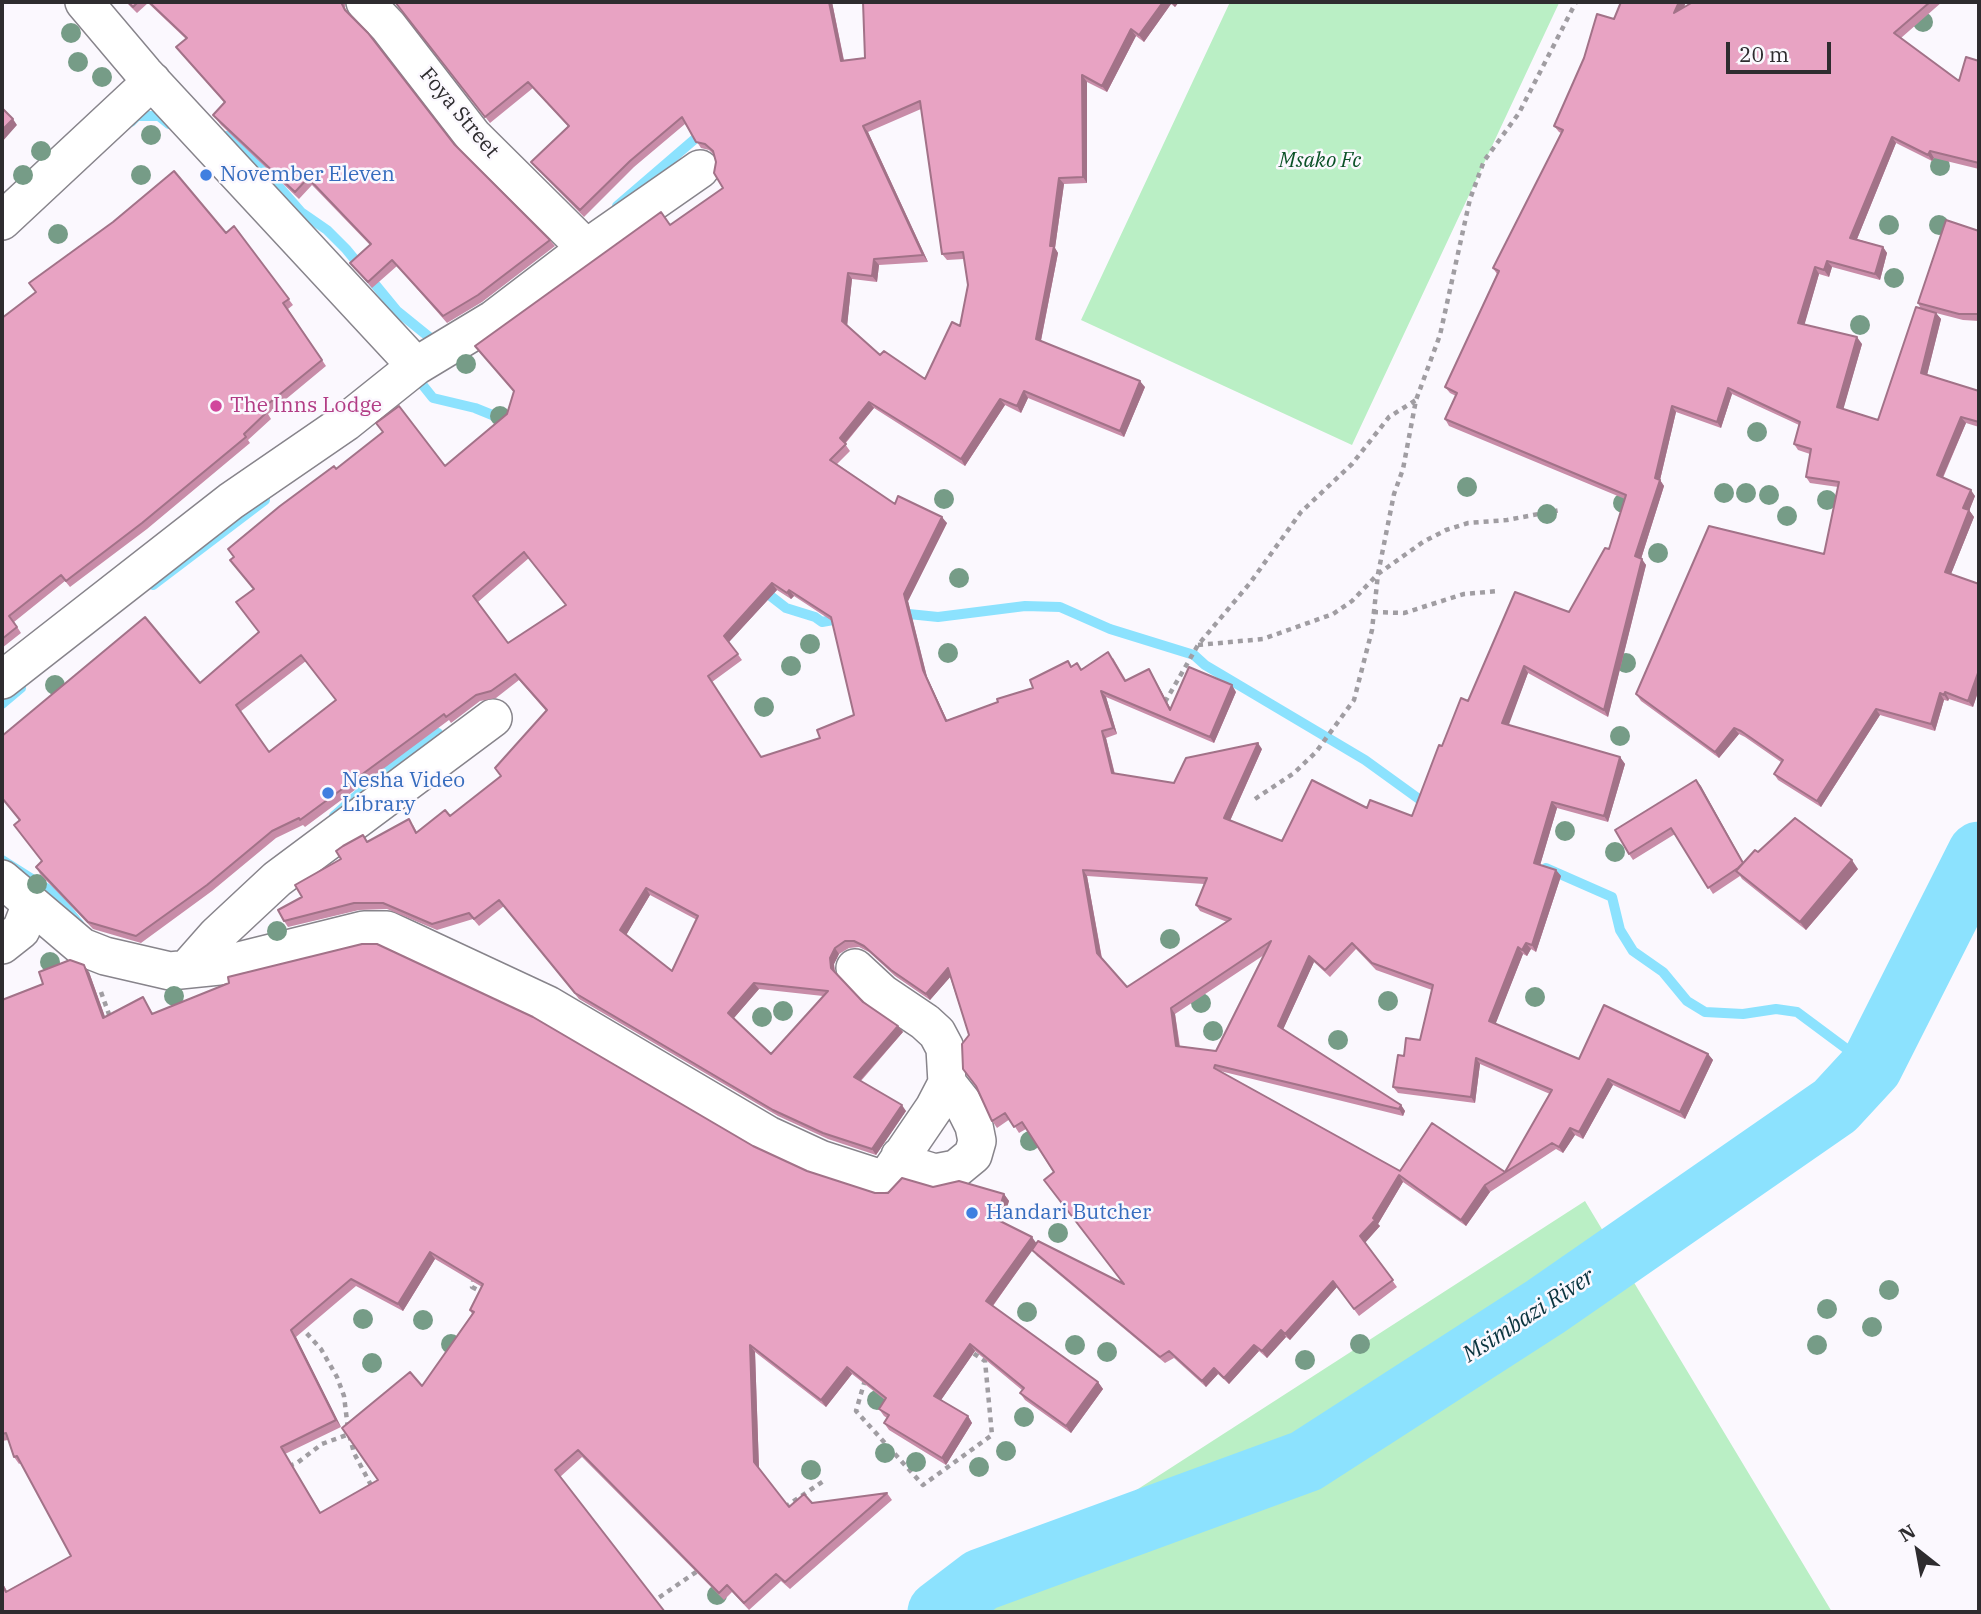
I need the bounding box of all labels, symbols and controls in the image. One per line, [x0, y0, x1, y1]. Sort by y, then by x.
scale bar [1729, 28, 1834, 72]
text: 20 m [1739, 40, 1789, 68]
street label: Foya Street [414, 63, 504, 163]
park label: Msako Fc [1279, 148, 1361, 174]
place label: November Eleven [220, 162, 395, 188]
marker: November Eleven [198, 167, 214, 183]
place label: The Inns Lodge [230, 393, 382, 419]
marker: The Inns Lodge [208, 398, 224, 414]
place label: Nesha Video Library [342, 768, 465, 818]
marker: Nesha Video Library [320, 785, 336, 801]
place label: Handari Butcher [986, 1200, 1151, 1226]
marker: Handari Butcher [964, 1205, 980, 1221]
water label: Msimbazi River [1458, 1263, 1600, 1369]
north arrow [1883, 1516, 1953, 1586]
text: N [1895, 1519, 1920, 1547]

